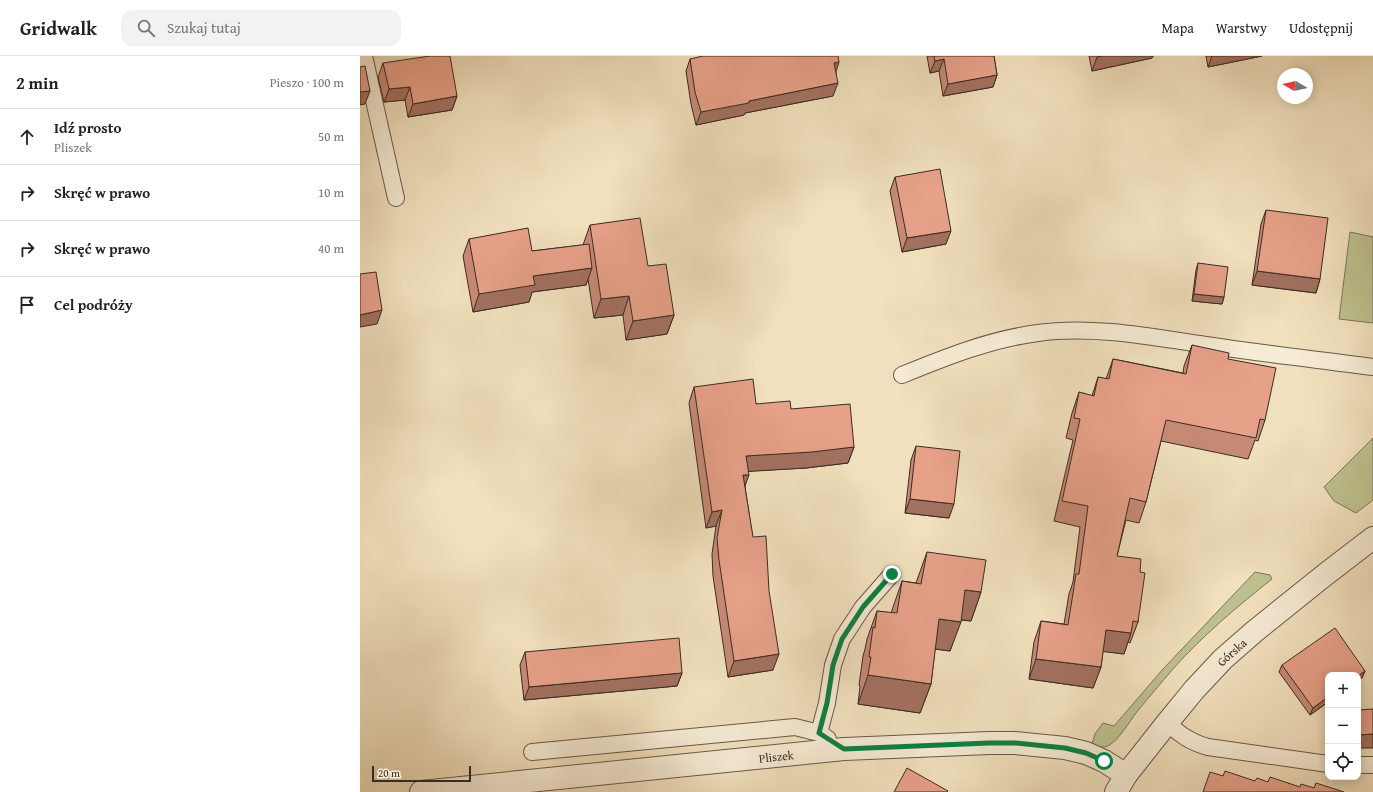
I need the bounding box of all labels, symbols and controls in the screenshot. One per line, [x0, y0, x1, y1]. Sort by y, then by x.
search box [121, 10, 401, 46]
text: Gridwalk [20, 14, 97, 42]
icon: search [135, 17, 157, 39]
text: Szukaj tutaj [167, 17, 241, 38]
text: Mapa [1162, 18, 1194, 38]
text: Warstwy [1216, 18, 1267, 38]
text: Udostępnij [1289, 18, 1353, 38]
north arrow [1277, 68, 1313, 104]
text: 2 min [16, 70, 58, 95]
text: Pieszo · 100 m [270, 73, 344, 92]
text: Idź prosto [54, 117, 121, 138]
icon: ahead [16, 126, 38, 148]
text: 50 m [318, 127, 344, 146]
text: Pliszek [54, 138, 92, 157]
icon: right [16, 182, 38, 204]
text: Skręć w prawo [54, 182, 150, 203]
text: 10 m [318, 183, 344, 202]
icon: right [16, 238, 38, 260]
text: Skręć w prawo [54, 238, 150, 259]
text: 40 m [318, 239, 344, 258]
icon: arrive [16, 294, 38, 316]
text: Cel podróży [54, 294, 133, 315]
route end [883, 565, 901, 583]
street label: Górska [1212, 634, 1250, 669]
map controls [1325, 672, 1361, 780]
button: + [1325, 672, 1361, 708]
button: − [1325, 708, 1361, 744]
button: locate [1325, 744, 1361, 780]
street label: Pliszek [758, 746, 795, 766]
route start [1095, 752, 1113, 770]
scale bar [372, 764, 471, 783]
text: 20 m [378, 765, 400, 781]

